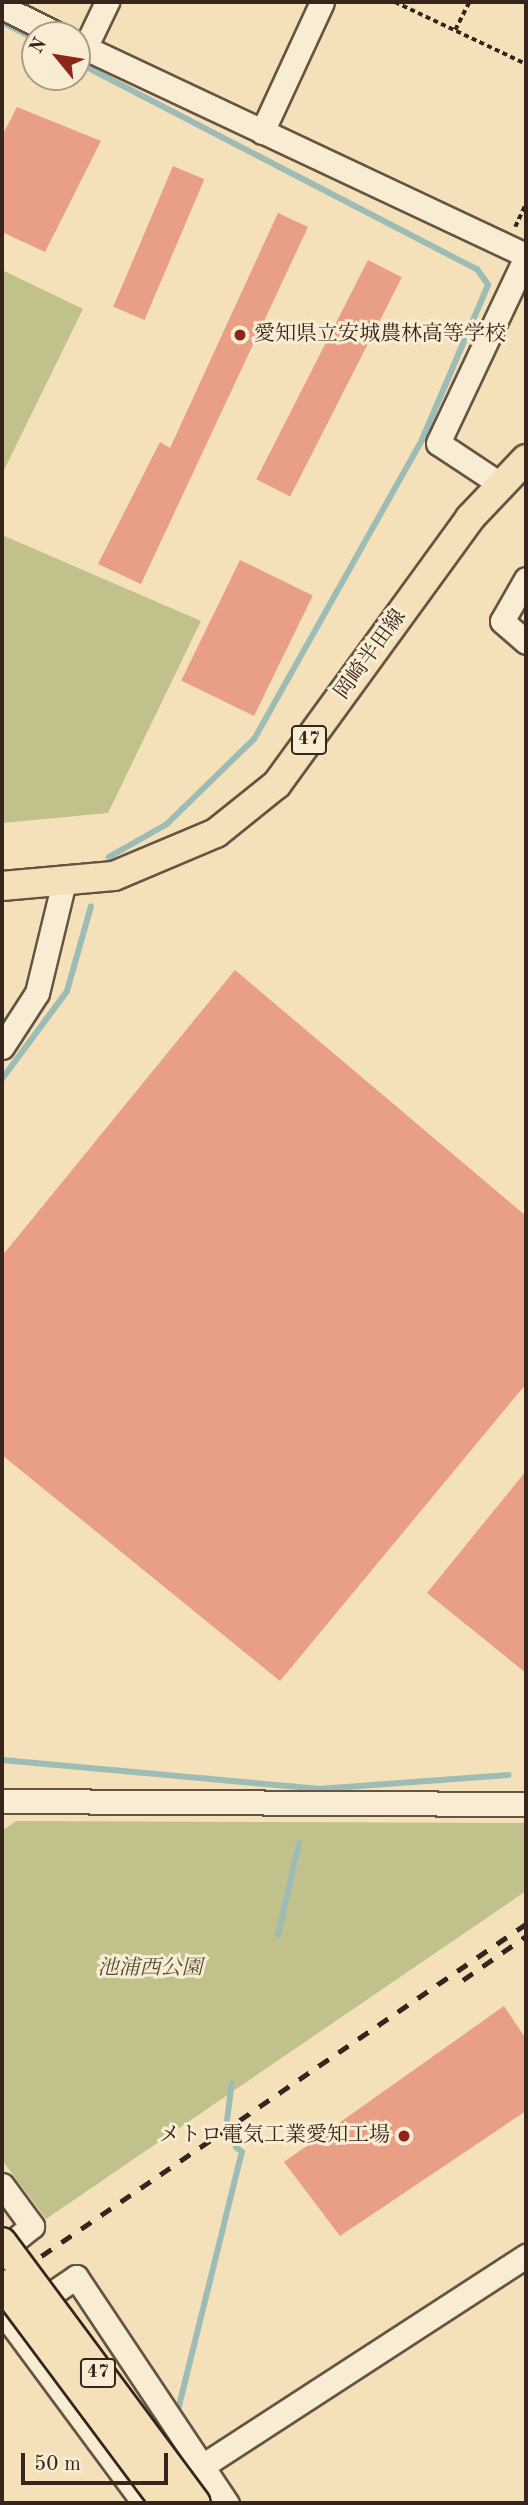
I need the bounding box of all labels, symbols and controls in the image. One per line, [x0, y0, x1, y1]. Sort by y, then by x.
north arrow [21, 21, 91, 91]
text: N [27, 35, 51, 57]
place label: 愛知県立安城農林高等学校 [254, 322, 506, 348]
marker: 愛知県立安城農林高等学校 [232, 327, 248, 343]
street label: 岡崎半田線 [330, 605, 412, 705]
road number: 47 [290, 724, 328, 755]
park label: 池浦西公園 [98, 1956, 202, 1982]
place label: メトロ電気工業愛知工場 [159, 2123, 390, 2149]
marker: メトロ電気工業愛知工場 [396, 2128, 412, 2144]
road number: 47 [79, 2358, 117, 2388]
scale bar [24, 2438, 172, 2482]
text: 50 m [34, 2454, 81, 2475]

